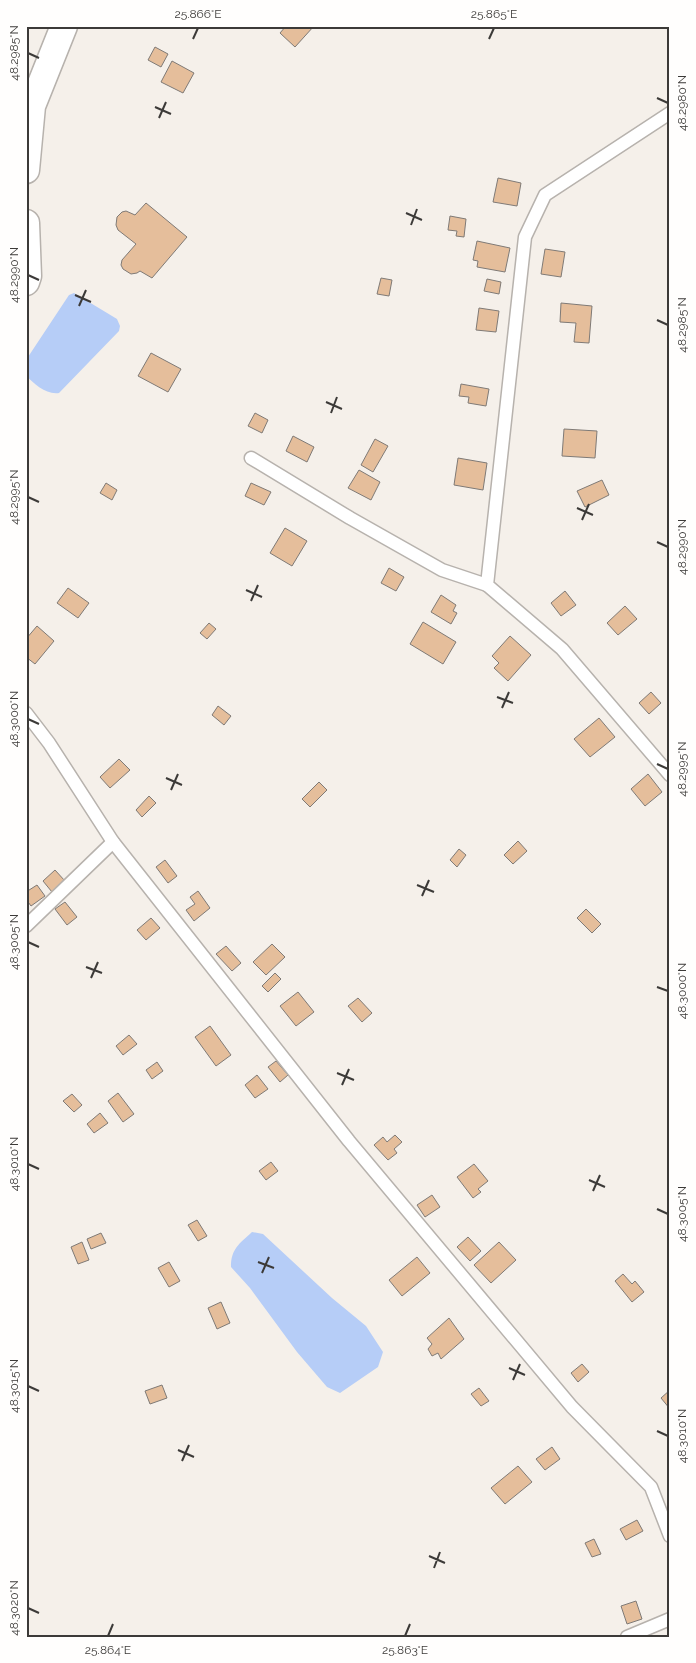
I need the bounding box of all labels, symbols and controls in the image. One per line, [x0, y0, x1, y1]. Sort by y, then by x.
text: 25.866°E [174, 7, 222, 21]
text: 25.865°E [471, 7, 517, 21]
text: 48.2985°N [7, 25, 21, 81]
text: 48.2980°N [675, 75, 689, 131]
text: 48.2990°N [7, 247, 21, 303]
text: 48.2985°N [675, 297, 689, 353]
text: 48.2995°N [7, 469, 21, 525]
text: 48.2990°N [675, 519, 689, 575]
text: 48.3000°N [7, 691, 21, 747]
text: 48.2995°N [675, 741, 689, 797]
text: 48.3005°N [7, 914, 21, 970]
text: 48.3000°N [675, 963, 689, 1019]
text: 48.3010°N [7, 1137, 21, 1191]
text: 48.3005°N [675, 1186, 689, 1242]
text: 48.3015°N [7, 1359, 21, 1413]
text: 48.3010°N [675, 1409, 689, 1463]
text: 48.3020°N [7, 1580, 21, 1636]
text: 25.864°E [85, 1643, 131, 1657]
text: 25.863°E [382, 1643, 428, 1657]

